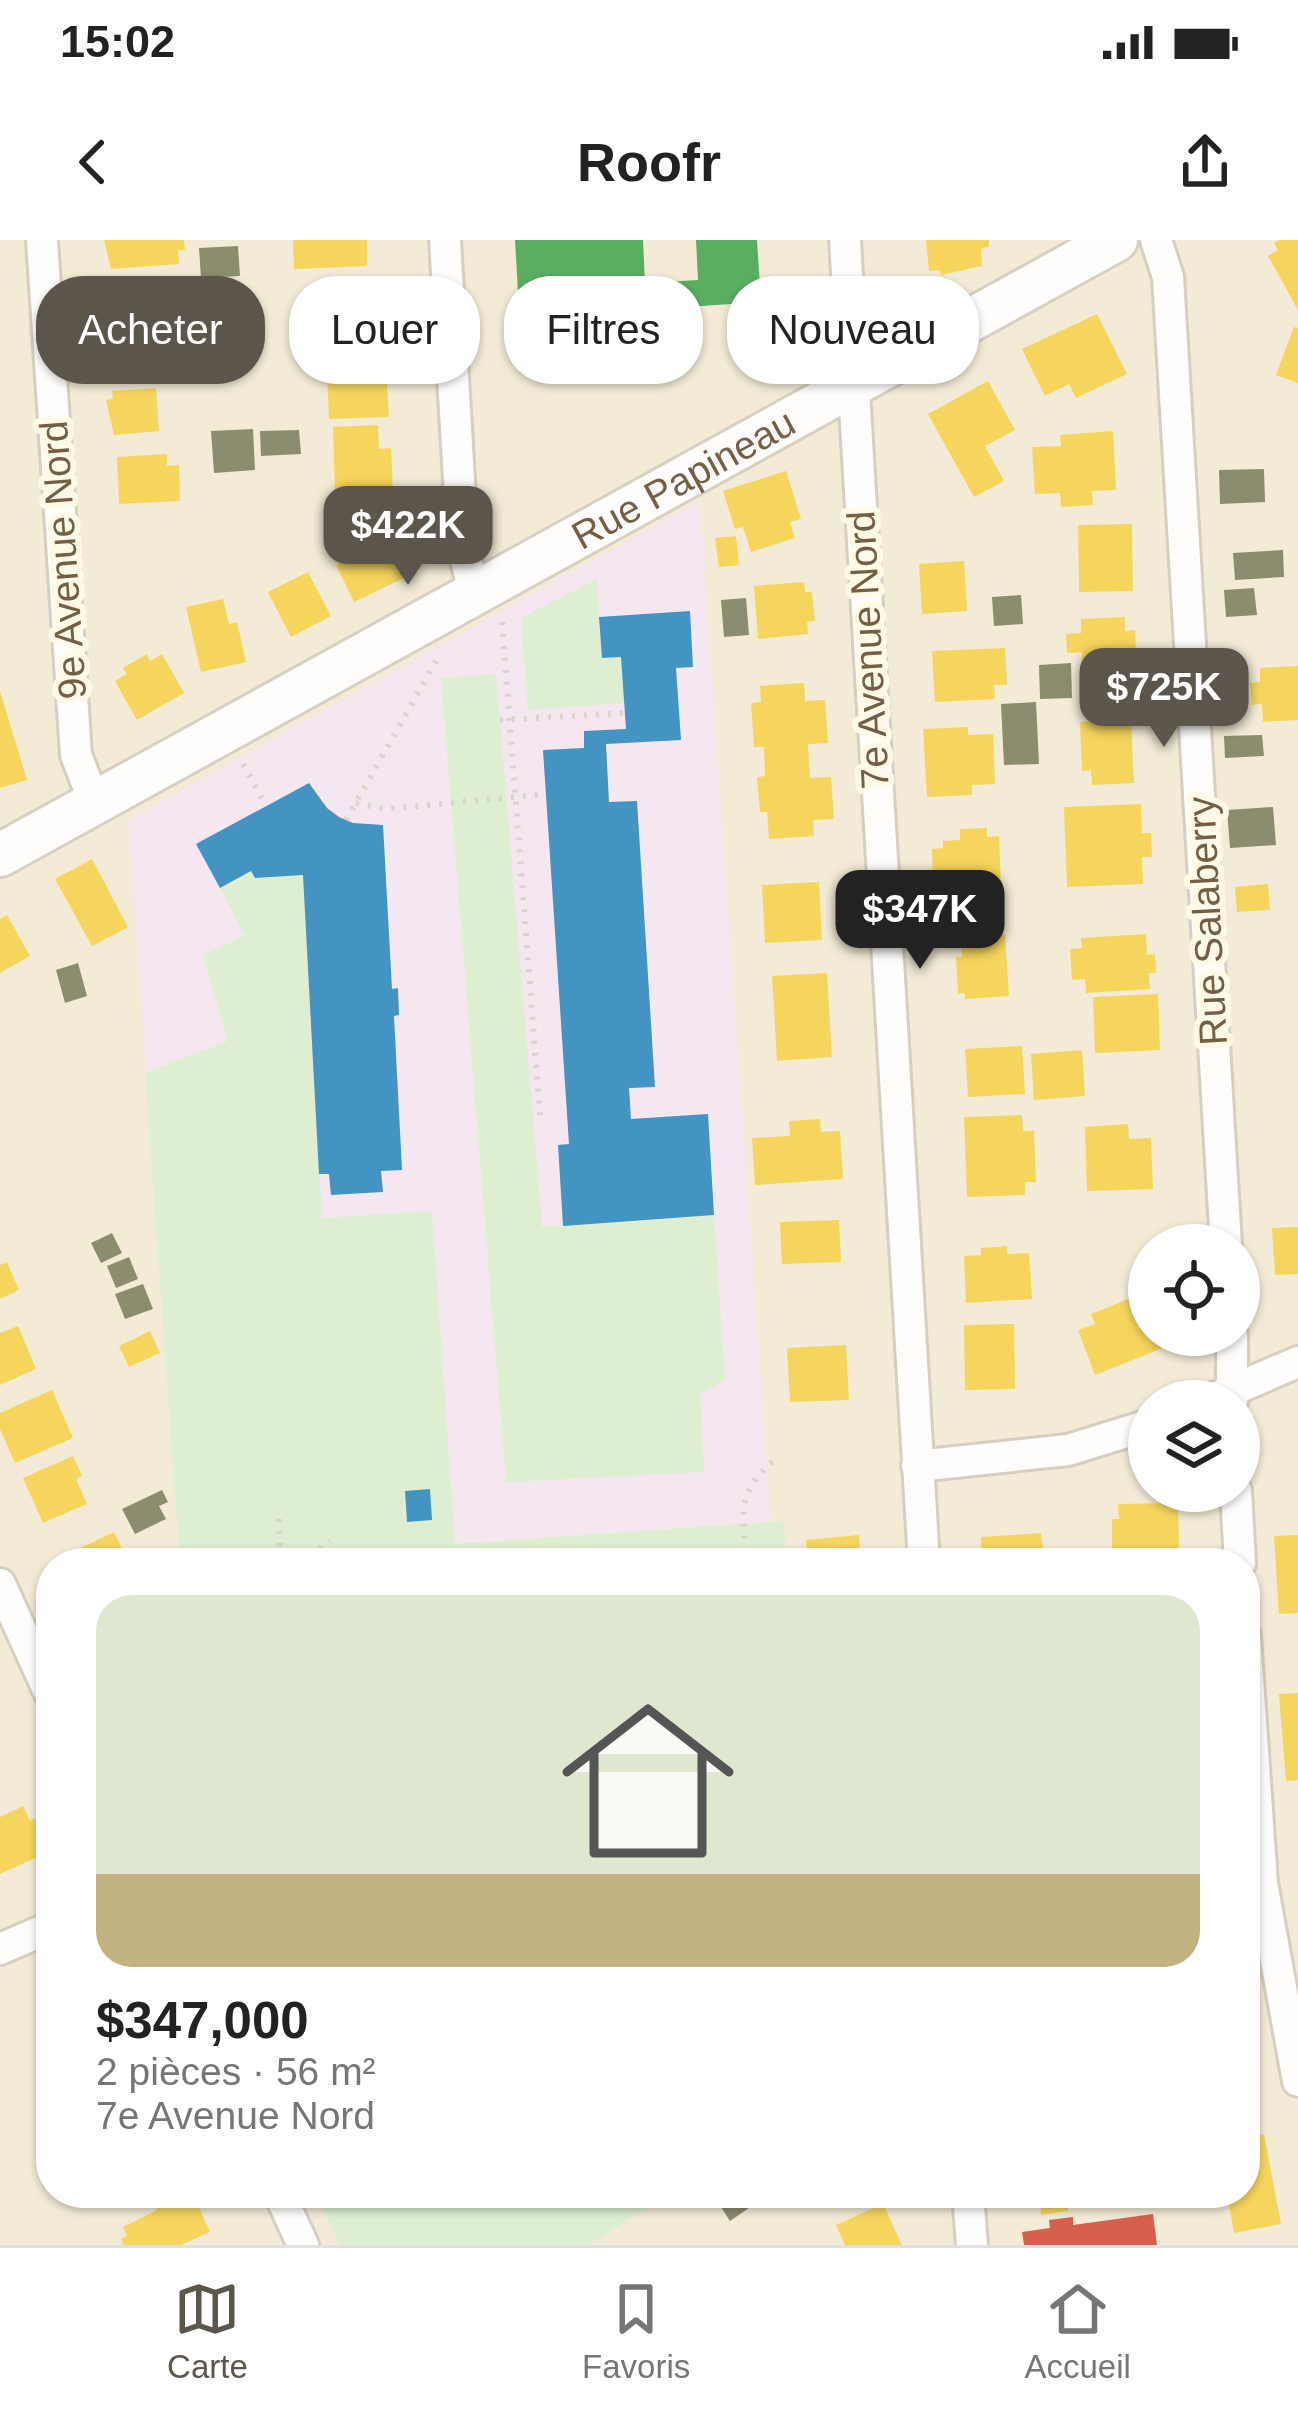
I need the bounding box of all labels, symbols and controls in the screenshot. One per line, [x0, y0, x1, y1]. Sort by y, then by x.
text: 15:02 [60, 16, 175, 67]
icon: back [60, 129, 126, 195]
icon: share [1172, 129, 1238, 195]
text: Roofr [577, 132, 721, 192]
chip: Acheter [36, 276, 265, 384]
chip: Louer [289, 276, 480, 384]
chip: Filtres [504, 276, 703, 384]
chip: Nouveau [727, 276, 979, 384]
street label: Rue Papineau [564, 400, 802, 557]
street label: 9e Avenue Nord [32, 419, 94, 701]
pin: $422K [324, 486, 492, 588]
text: $422K [351, 503, 465, 546]
street label: 7e Avenue Nord [839, 510, 897, 790]
pin: $725K [1080, 648, 1248, 750]
text: $725K [1107, 665, 1221, 708]
street label: Rue Salaberry [1179, 795, 1235, 1047]
pin: $347K [836, 870, 1004, 972]
text: $347K [863, 887, 977, 930]
map controls [1128, 1224, 1260, 1512]
button: locate [1128, 1224, 1260, 1356]
button: layers [1128, 1380, 1260, 1512]
icon: home [540, 1673, 756, 1889]
text: $347,000 [96, 1992, 309, 2049]
text: 2 pièces · 56 m² [96, 2050, 376, 2093]
text: 7e Avenue Nord [96, 2094, 375, 2137]
tab: Carte [167, 2276, 248, 2386]
tab: Favoris [582, 2276, 690, 2386]
tab: Accueil [1024, 2276, 1131, 2386]

